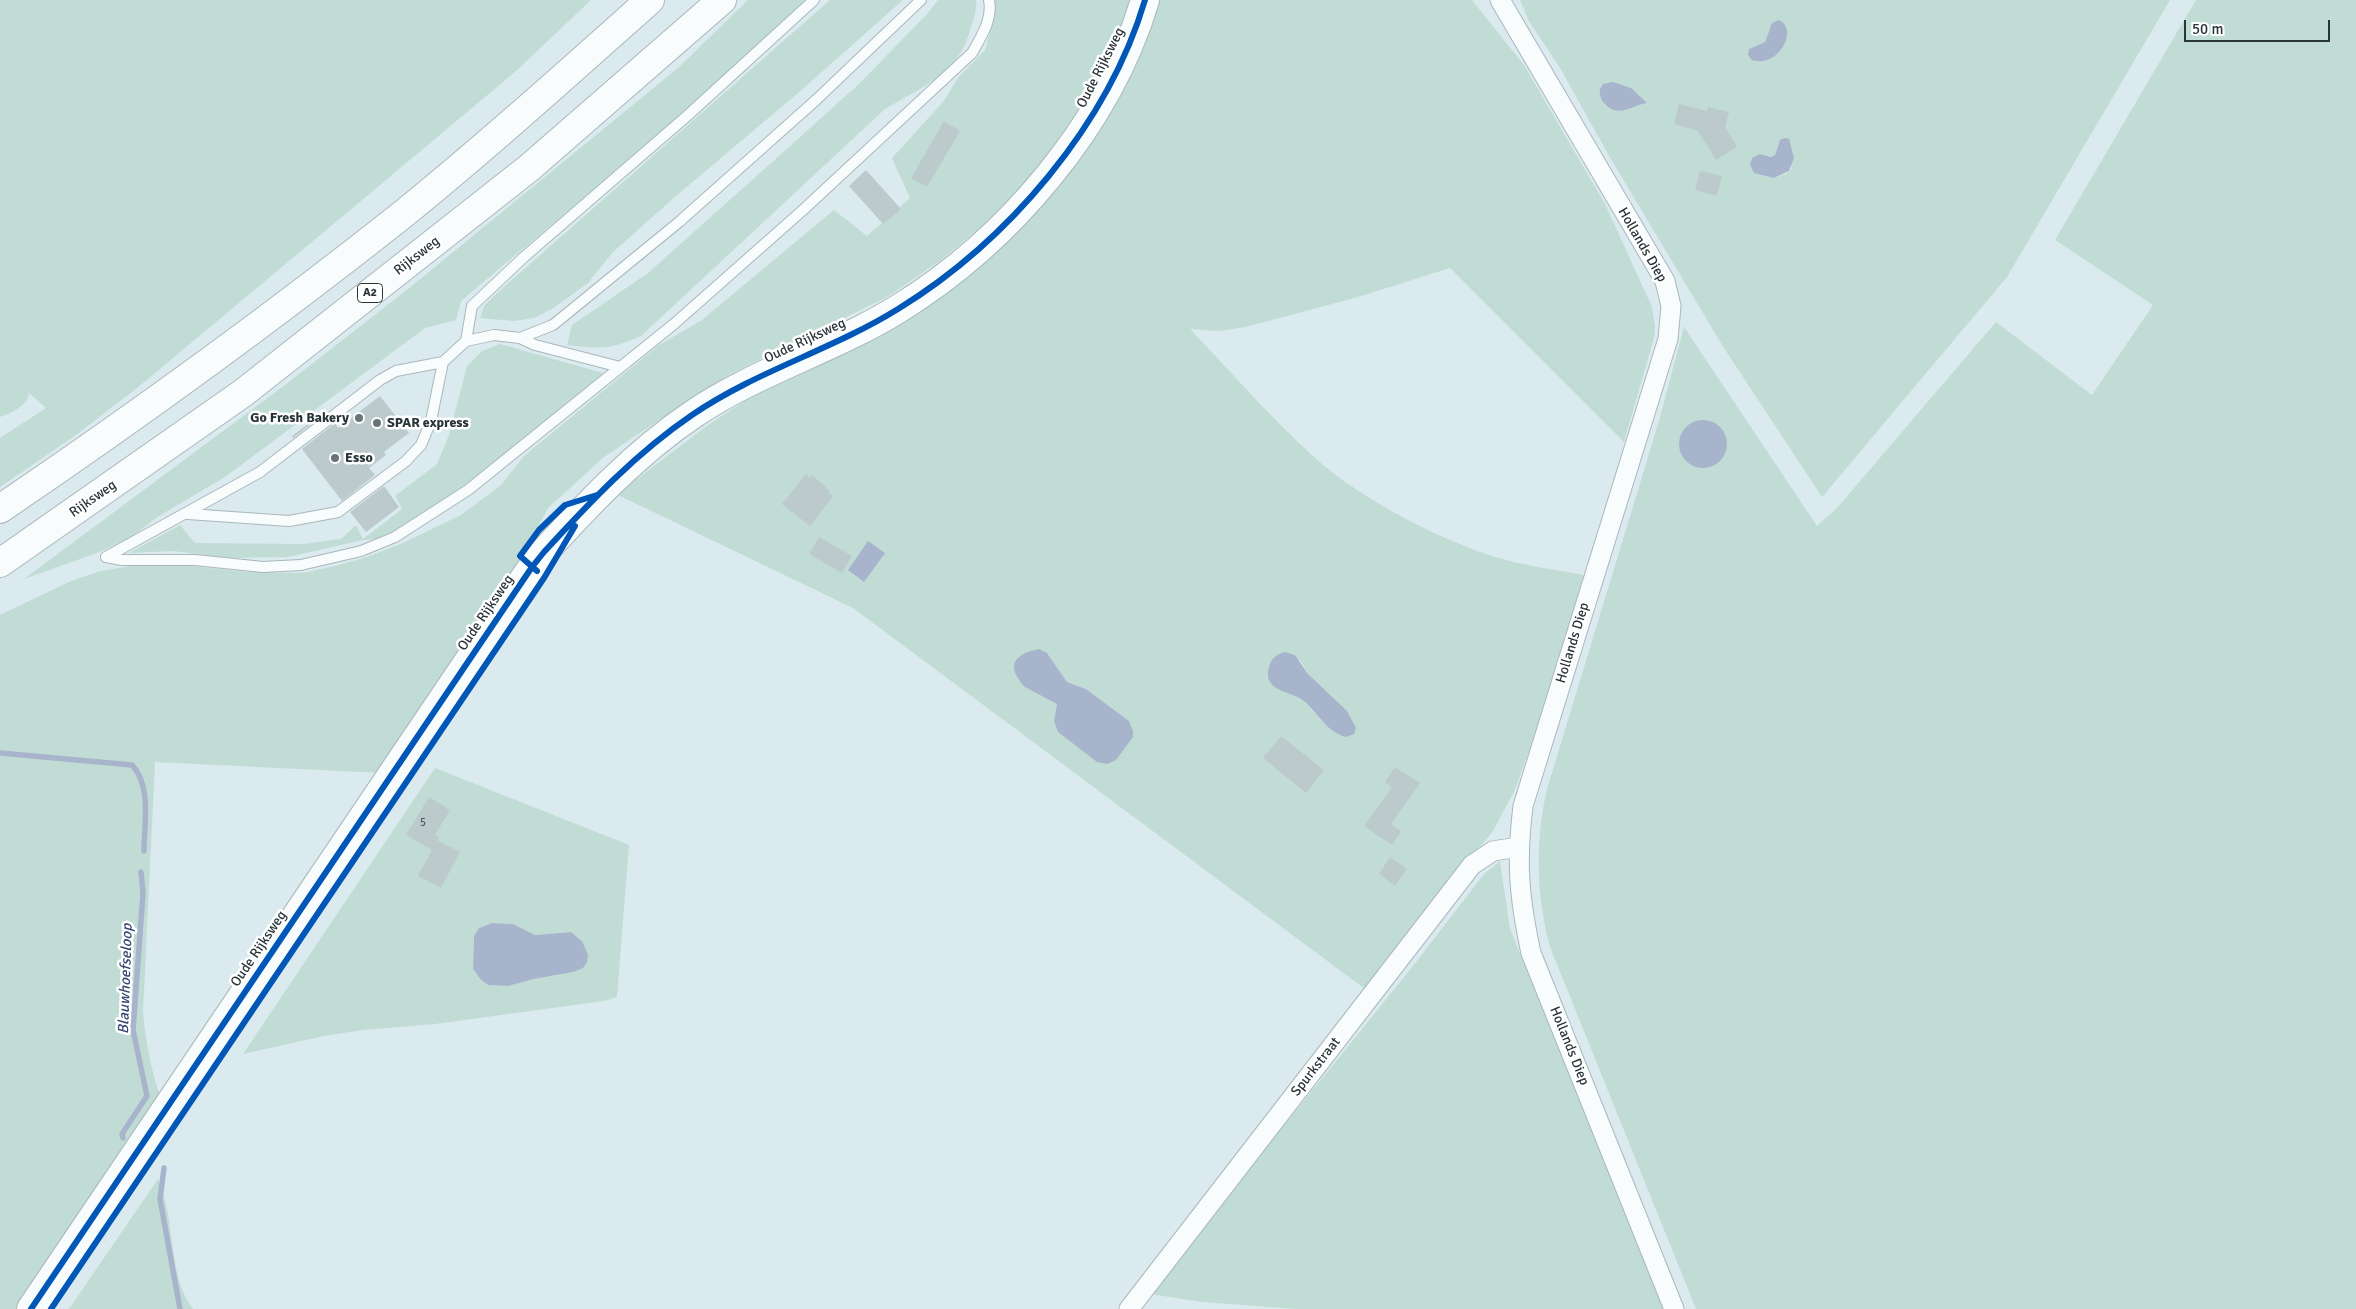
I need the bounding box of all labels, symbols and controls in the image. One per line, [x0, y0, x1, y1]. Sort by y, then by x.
scale bar [2186, 10, 2332, 42]
text: 50 m [2192, 20, 2223, 38]
street label: Oude Rijksweg [1074, 25, 1128, 111]
street label: Hollands Diep [1614, 205, 1670, 285]
street label: Rijksweg [391, 233, 443, 279]
road number: A2 [358, 284, 382, 302]
street label: Oude Rijksweg [762, 315, 848, 367]
place label: Go Fresh Bakery [250, 410, 349, 426]
marker: Go Fresh Bakery [353, 412, 365, 424]
place label: SPAR express [387, 415, 469, 431]
marker: SPAR express [371, 417, 383, 429]
place label: Esso [345, 450, 373, 466]
marker: Esso [329, 452, 341, 464]
street label: Rijksweg [66, 477, 120, 521]
street label: Oude Rijksweg [454, 572, 518, 654]
street label: Hollands Diep [1553, 601, 1593, 685]
house number: 5 [420, 816, 426, 830]
street label: Oude Rijksweg [227, 908, 291, 990]
water label: Blauwhoefseloop [115, 923, 137, 1035]
street label: Hollands Diep [1546, 1004, 1592, 1088]
street label: Spurkstraat [1288, 1034, 1344, 1100]

